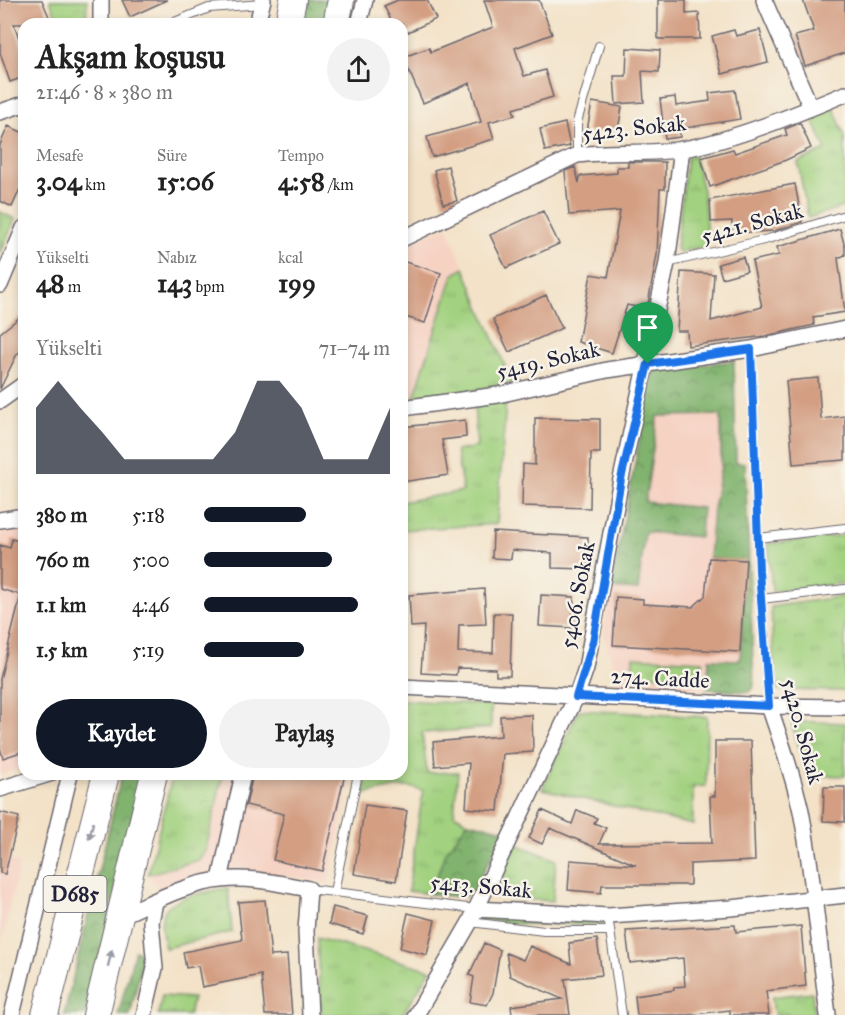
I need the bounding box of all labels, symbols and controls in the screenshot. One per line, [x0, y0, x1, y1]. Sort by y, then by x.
text: Akşam koşusu [36, 37, 225, 77]
button: share [327, 38, 390, 101]
text: 21:46 · 8 × 380 m [36, 80, 173, 104]
street label: 5423. Sokak [581, 109, 688, 147]
text: Mesafe [36, 146, 84, 165]
text: Süre [157, 146, 187, 165]
text: Tempo [278, 146, 324, 165]
text: 3.04 [36, 165, 81, 197]
text: 15:06 [157, 165, 214, 197]
text: 4:58 [278, 165, 325, 197]
text: km [81, 175, 106, 194]
text: /km [325, 175, 354, 194]
street label: 5421. Sokak [698, 196, 807, 250]
text: Yükselti [36, 248, 89, 267]
text: Nabız [157, 248, 197, 267]
text: kcal [278, 248, 303, 267]
text: 48 [36, 267, 64, 299]
text: 143 [157, 267, 192, 299]
text: 199 [278, 267, 316, 299]
text: m [64, 277, 81, 296]
text: bpm [192, 277, 225, 296]
pin [622, 302, 673, 364]
icon: arrive [631, 311, 664, 344]
street label: 5419. Sokak [494, 335, 603, 385]
text: Yükselti [36, 336, 102, 360]
text: 71–74 m [318, 336, 390, 360]
text: 380 m [36, 503, 87, 527]
text: 5:18 [132, 503, 165, 527]
street label: 5406. Sokak [553, 538, 601, 651]
text: 760 m [36, 548, 90, 572]
text: 5:00 [132, 548, 170, 572]
text: 1.1 km [36, 593, 86, 617]
text: 4:46 [132, 593, 170, 617]
text: 1.5 km [36, 638, 87, 662]
text: 5:19 [132, 638, 165, 662]
street label: 274. Cadde [610, 662, 710, 694]
street label: 5420. Sokak [776, 675, 830, 788]
button: Kaydet [36, 699, 207, 768]
button: Paylaş [219, 699, 390, 768]
one-way arrow [86, 822, 96, 840]
street label: 5413. Sokak [429, 868, 534, 904]
road number: D685 [44, 876, 106, 912]
one-way arrow [105, 949, 115, 967]

